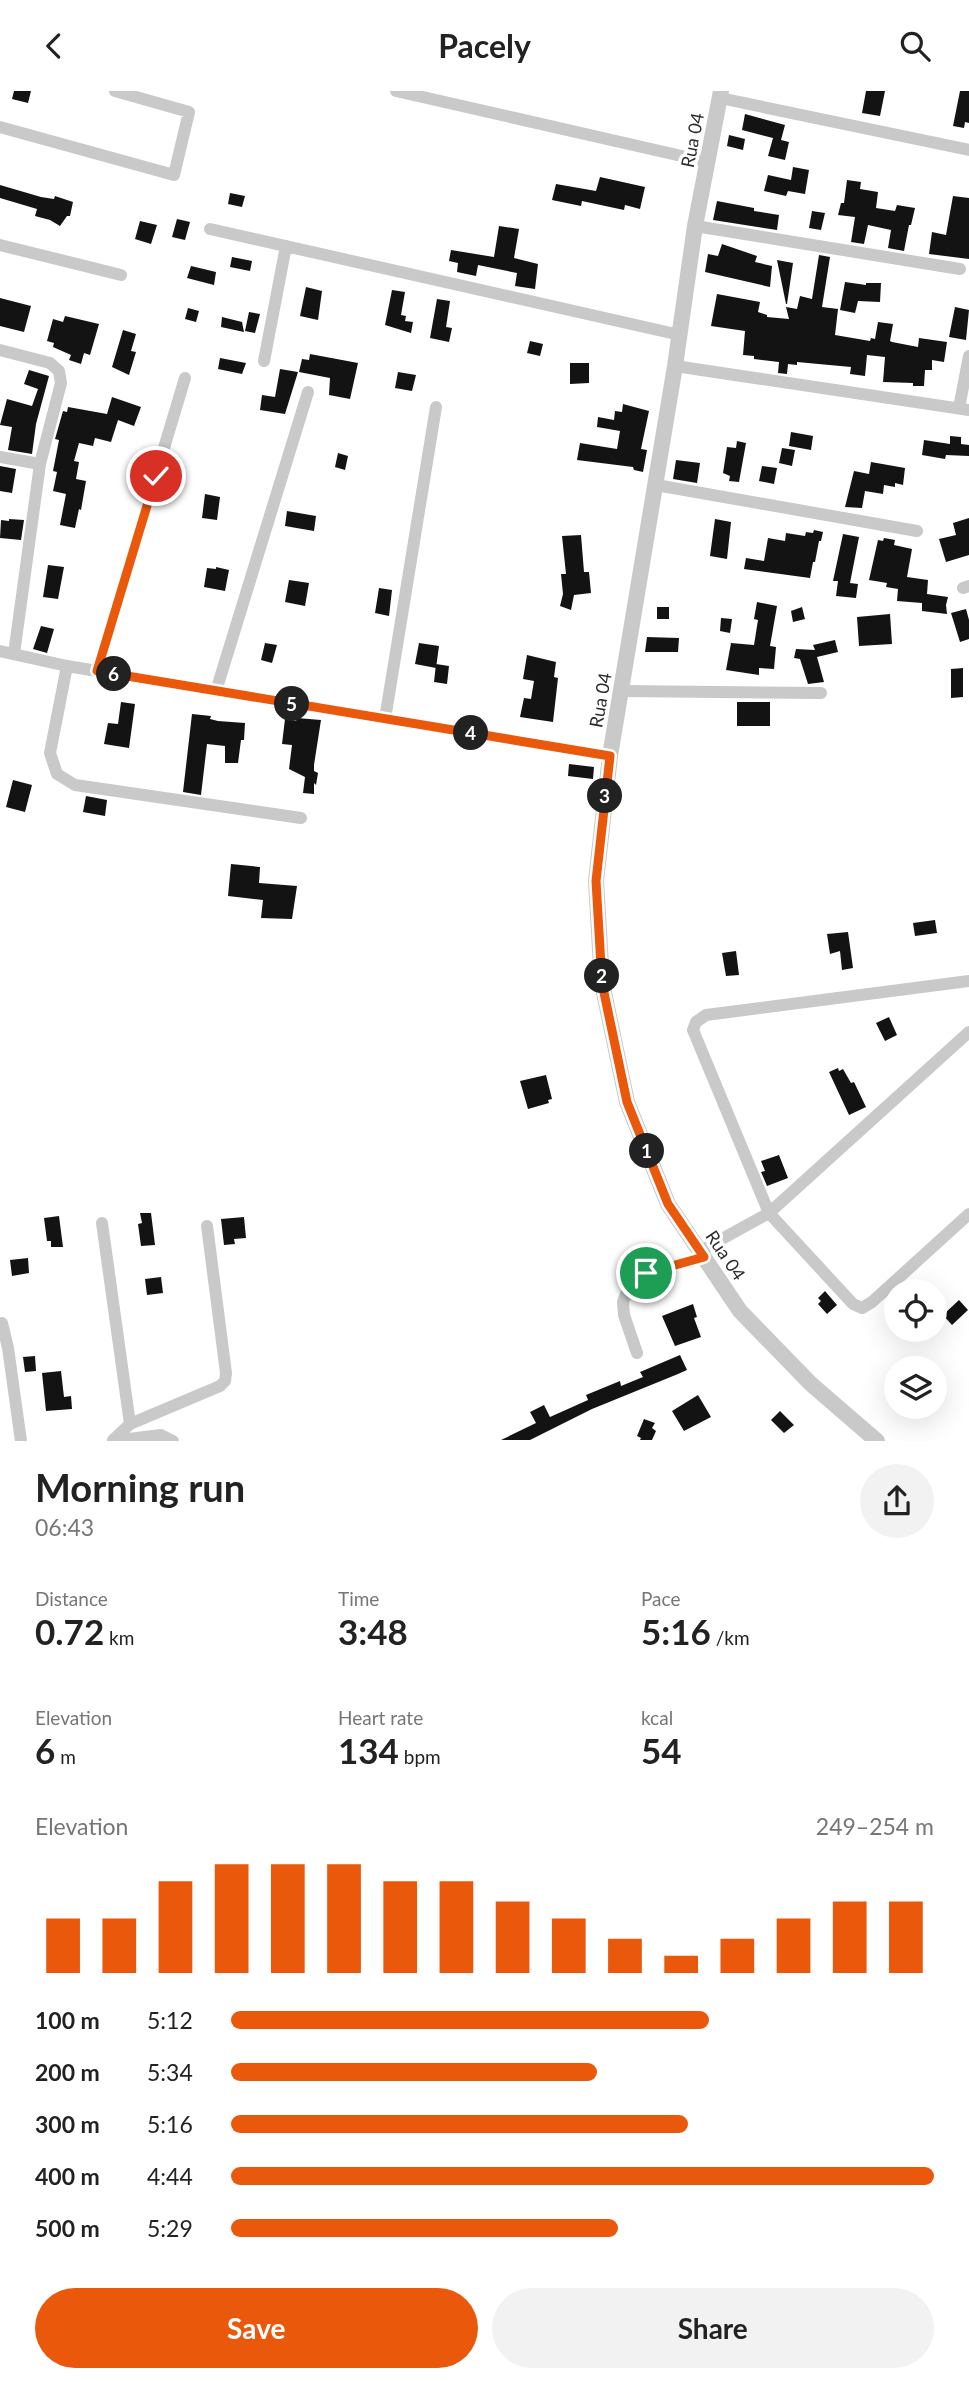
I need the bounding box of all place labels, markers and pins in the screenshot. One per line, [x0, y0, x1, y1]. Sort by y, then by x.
pin [126, 446, 186, 506]
pin: 6 [96, 657, 132, 691]
pin: 5 [274, 687, 310, 721]
pin: 4 [454, 715, 489, 751]
pin: 3 [588, 779, 622, 813]
pin: 2 [584, 959, 620, 994]
pin: 1 [630, 1133, 664, 1169]
pin [616, 1243, 676, 1303]

